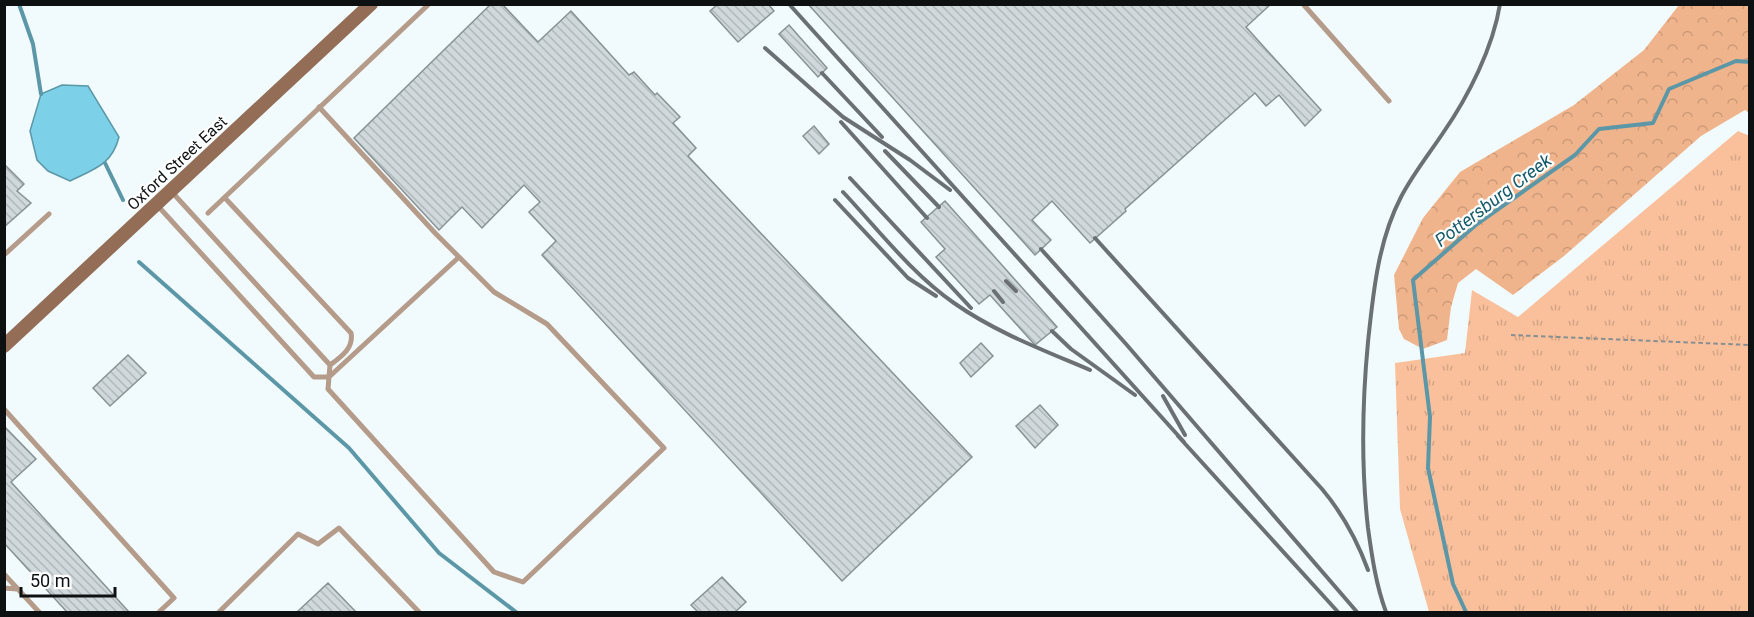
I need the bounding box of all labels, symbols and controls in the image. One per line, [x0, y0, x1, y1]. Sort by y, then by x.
street label: Oxford Street East [123, 112, 231, 214]
water label: Pottersburg Creek [1431, 149, 1556, 251]
scale bar [21, 560, 116, 598]
text: 50 m [30, 570, 70, 591]

